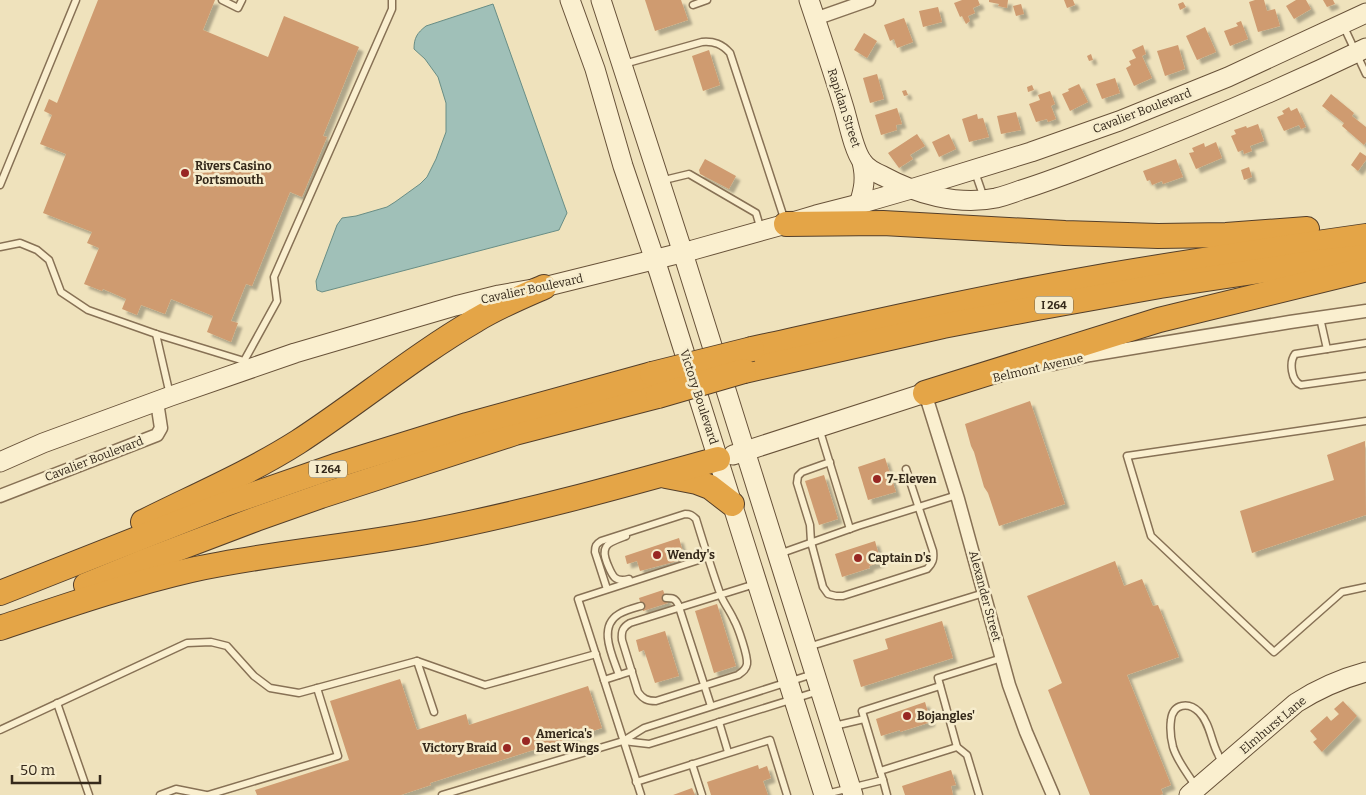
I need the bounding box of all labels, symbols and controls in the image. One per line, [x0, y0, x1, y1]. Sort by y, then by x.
street label: Rapidan Street [825, 67, 864, 150]
street label: Cavalier Boulevard [1091, 86, 1193, 136]
place label: Rivers Casino Portsmouth [195, 159, 272, 187]
marker: Rivers Casino Portsmouth [179, 167, 191, 179]
street label: Cavalier Boulevard [480, 271, 584, 307]
road number: I 264 [1035, 296, 1073, 314]
street label: Victory Boulevard [677, 348, 721, 446]
street label: Belmont Avenue [991, 351, 1085, 385]
street label: Cavalier Boulevard [43, 434, 145, 484]
road number: I 264 [309, 460, 347, 478]
place label: 7-Eleven [887, 472, 937, 486]
marker: 7-Eleven [871, 473, 883, 485]
place label: Wendy's [667, 548, 715, 562]
marker: Wendy's [651, 549, 663, 561]
street label: Alexander Street [966, 549, 1004, 644]
place label: Captain D's [868, 551, 931, 565]
marker: Captain D's [852, 552, 864, 564]
street label: Elmhurst Lane [1237, 693, 1309, 757]
place label: Bojangles' [917, 709, 975, 724]
marker: Bojangles' [901, 710, 913, 722]
place label: America's Best Wings [536, 727, 599, 755]
marker: America's Best Wings [520, 735, 532, 747]
place label: Victory Braid [422, 741, 498, 755]
marker: Victory Braid [501, 742, 513, 754]
scale bar [12, 752, 100, 784]
text: 50 m [20, 761, 56, 779]

